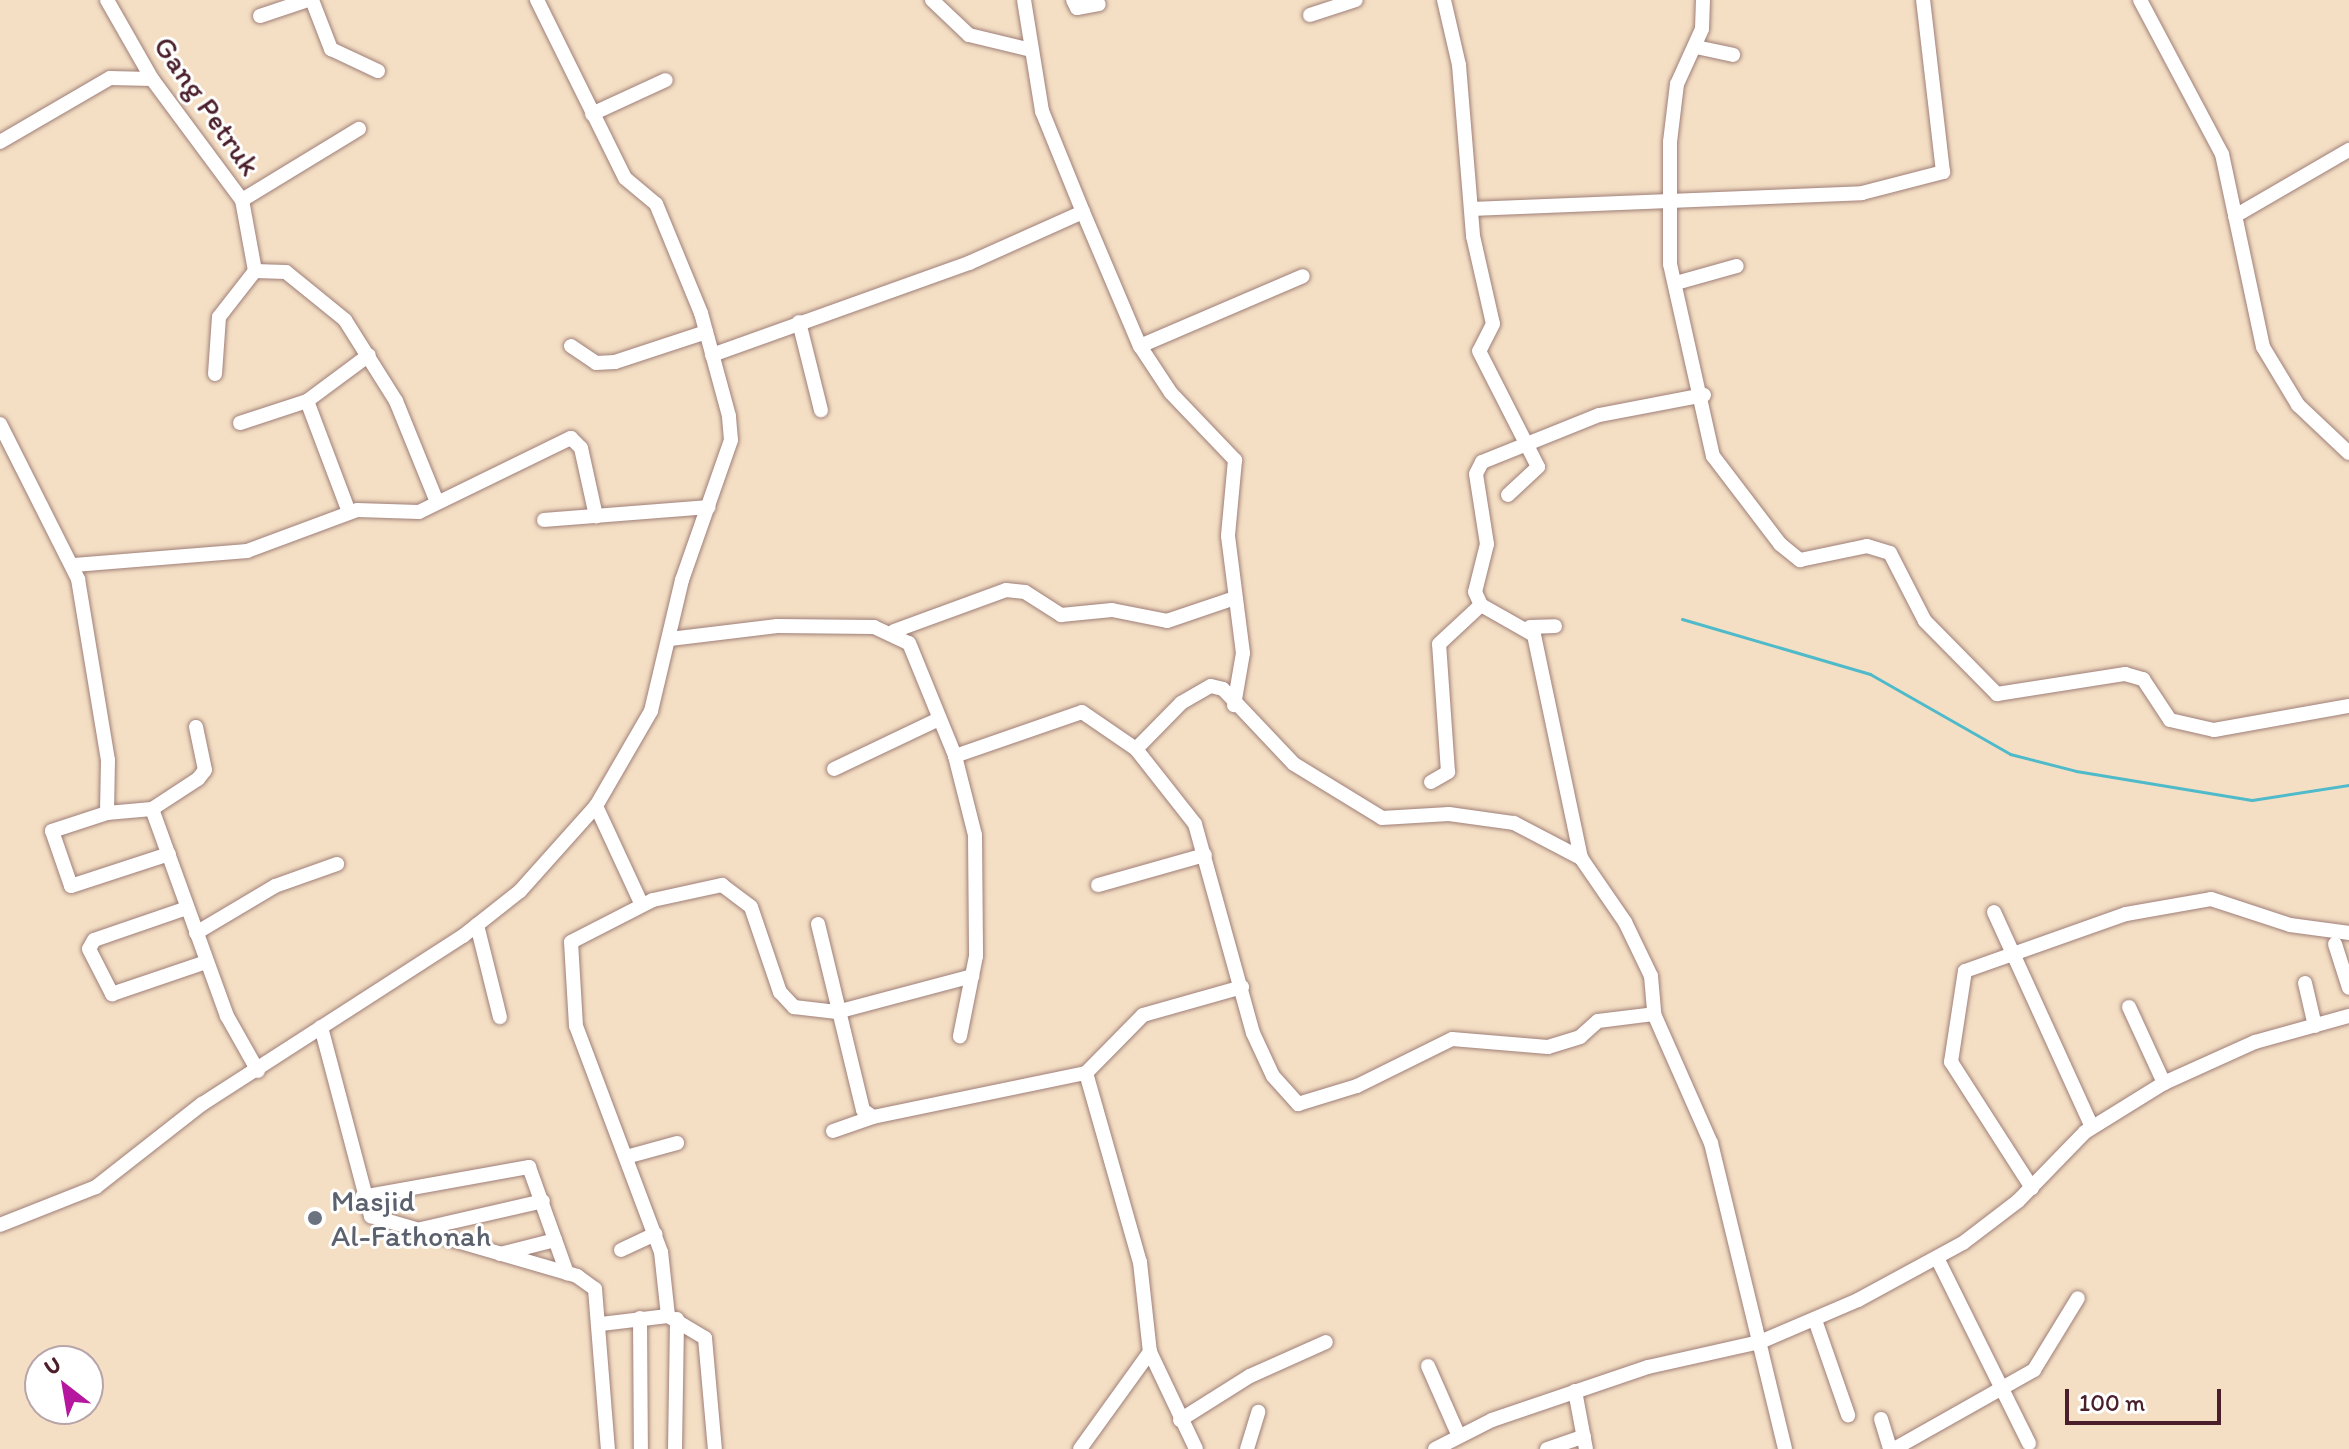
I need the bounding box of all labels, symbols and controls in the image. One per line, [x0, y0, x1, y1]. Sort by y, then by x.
street label: Gang Petruk [146, 30, 268, 182]
place label: Masjid Al-Fathonah [331, 1183, 491, 1254]
marker: Masjid Al-Fathonah [306, 1209, 324, 1227]
north arrow [24, 1345, 104, 1425]
text: U [39, 1350, 66, 1381]
scale bar [2069, 1373, 2225, 1423]
text: 100 m [2079, 1388, 2145, 1417]

